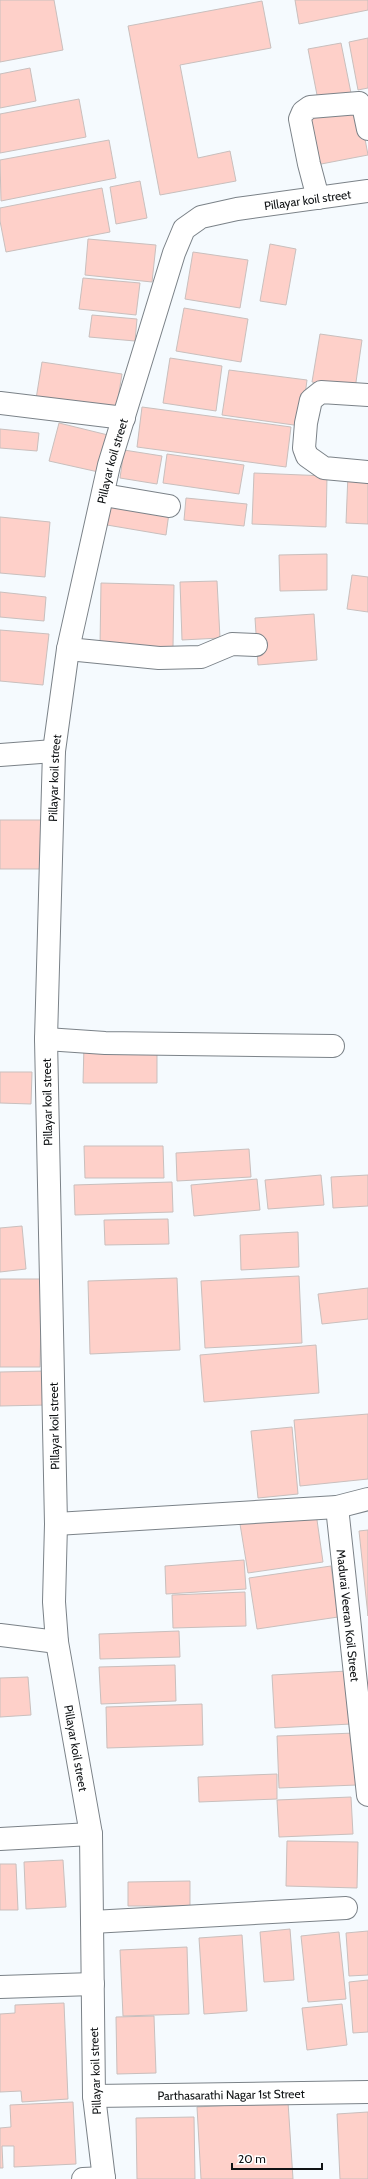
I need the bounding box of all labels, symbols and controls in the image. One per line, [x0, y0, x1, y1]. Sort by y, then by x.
street label: Pillayar koil street [263, 186, 352, 213]
street label: Pillayar koil street [93, 417, 130, 505]
street label: Pillayar koil street [45, 733, 64, 822]
street label: Pillayar koil street [39, 1058, 55, 1146]
street label: Pillayar koil street [46, 1382, 62, 1470]
street label: Madurai Veeran Koil Street [334, 1548, 363, 1682]
street label: Pillayar koil street [61, 1704, 91, 1792]
street label: Pillayar koil street [86, 2027, 104, 2115]
street label: Parthasarathi Nagar 1st Street [157, 2085, 305, 2103]
scale bar [232, 2145, 322, 2171]
text: 20 m [238, 2151, 266, 2166]

